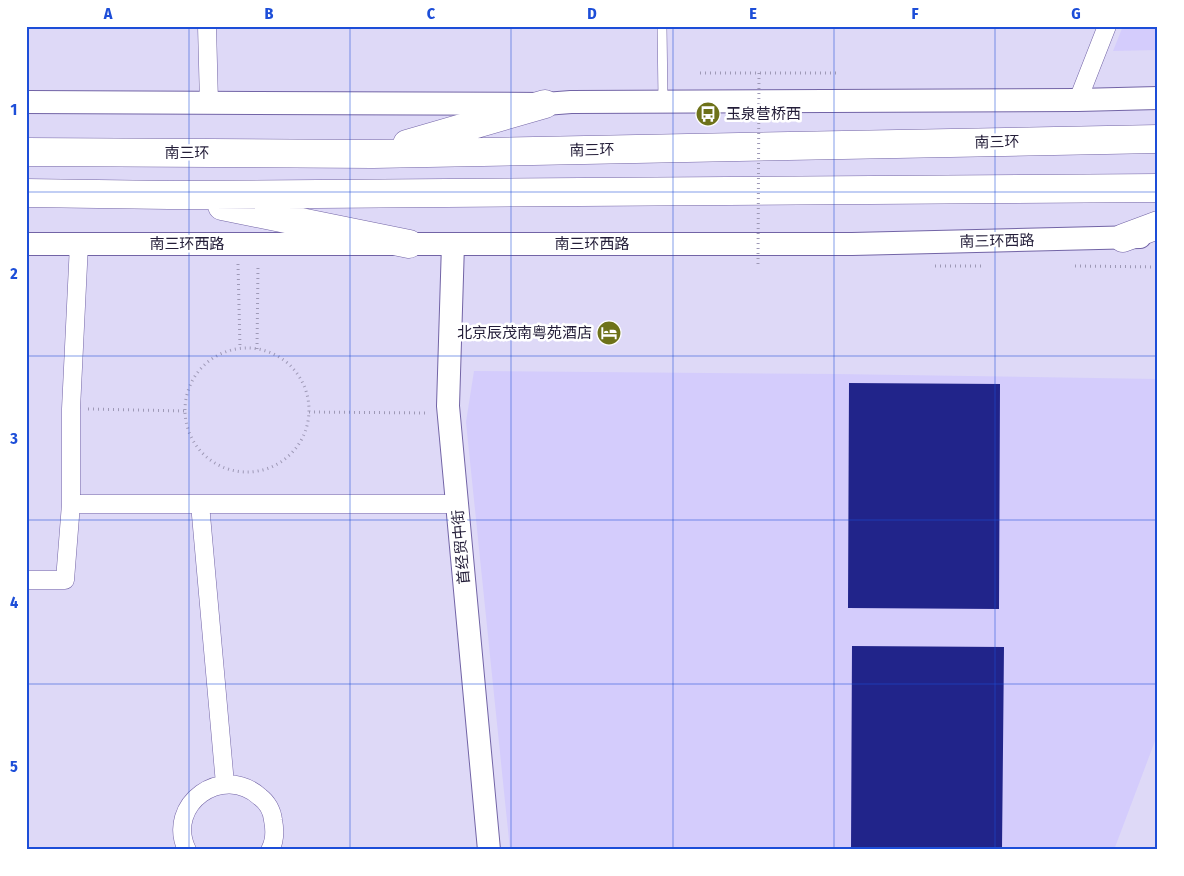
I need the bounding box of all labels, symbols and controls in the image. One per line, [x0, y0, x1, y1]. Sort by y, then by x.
text: A [103, 4, 113, 23]
text: B [265, 4, 274, 23]
text: C [427, 4, 436, 23]
text: D [587, 4, 597, 23]
text: E [749, 4, 757, 23]
text: F [911, 4, 919, 23]
text: G [1071, 4, 1081, 23]
text: 1 [11, 100, 17, 119]
bus stop icon: 玉泉营桥西 [695, 101, 721, 127]
place label: 玉泉营桥西 [726, 105, 801, 123]
street label: 南三环 [974, 133, 1020, 151]
street label: 南三环 [569, 141, 615, 159]
street label: 南三环 [164, 144, 210, 162]
street label: 南三环西路 [959, 231, 1035, 251]
street label: 南三环西路 [149, 235, 225, 253]
street label: 南三环西路 [554, 235, 630, 253]
text: 2 [9, 264, 18, 283]
hotel icon: 北京辰茂南粤苑酒店 [596, 320, 622, 346]
place label: 北京辰茂南粤苑酒店 [457, 324, 592, 342]
text: 3 [9, 429, 18, 448]
street label: 首经贸中街 [449, 509, 473, 585]
text: 4 [10, 593, 18, 612]
text: 5 [10, 757, 18, 776]

